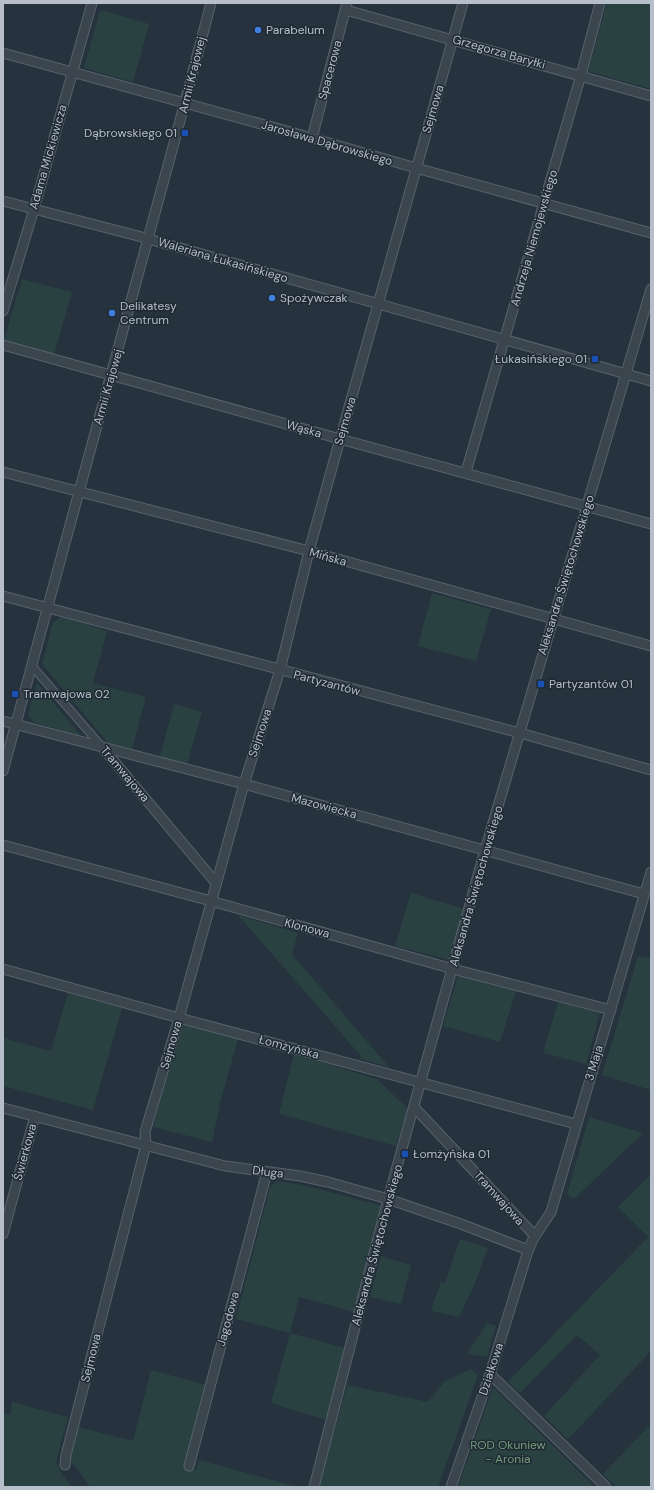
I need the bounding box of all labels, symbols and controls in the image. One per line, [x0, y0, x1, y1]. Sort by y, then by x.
place label: Parabelum [266, 22, 325, 38]
marker: Parabelum [253, 25, 263, 35]
street label: Grzegorza Baryłki [451, 31, 547, 73]
street label: Armii Krajowej [175, 35, 209, 115]
street label: Spacerowa [314, 38, 346, 102]
street label: Sejmowa [418, 83, 448, 135]
street label: Adama Mickiewicza [25, 103, 71, 211]
street label: Jarosława Dąbrowskiego [260, 117, 394, 169]
place label: Dąbrowskiego 01 [84, 125, 177, 141]
marker: Dąbrowskiego 01 [180, 128, 190, 138]
street label: Andrzeja Niemojewskiego [507, 168, 561, 308]
street label: Waleriana Łukasińskiego [156, 234, 290, 286]
place label: Spożywczak [280, 290, 348, 306]
marker: Spożywczak [267, 293, 277, 303]
place label: Delikatesy Centrum [120, 298, 177, 328]
marker: Delikatesy Centrum [107, 308, 117, 318]
street label: Armii Krajowej [89, 347, 127, 427]
place label: Łukasińskiego 01 [495, 351, 587, 367]
marker: Łukasińskiego 01 [590, 354, 600, 364]
street label: Sejmowa [330, 395, 360, 447]
street label: Wąska [284, 416, 324, 442]
street label: Aleksandra Świętochowskiego [534, 493, 598, 657]
street label: Mińska [307, 544, 349, 570]
street label: Partyzantów [292, 666, 362, 700]
place label: Partyzantów 01 [549, 676, 633, 692]
marker: Partyzantów 01 [536, 679, 546, 689]
place label: Tramwajowa 02 [23, 686, 110, 702]
marker: Tramwajowa 02 [10, 689, 20, 699]
street label: Sejmowa [245, 707, 275, 759]
street label: Tramwajowa [97, 743, 153, 805]
street label: Mazowiecka [289, 790, 359, 822]
street label: Aleksandra Świętochowskiego [445, 804, 507, 968]
street label: Klonowa [283, 914, 331, 942]
street label: Sejmowa [156, 1019, 186, 1071]
street label: Łomżyńska [257, 1031, 321, 1063]
street label: 3 Maja [581, 1043, 607, 1083]
street label: Świerkowa [10, 1122, 40, 1182]
place label: Łomżyńska 01 [413, 1146, 490, 1162]
marker: Łomżyńska 01 [400, 1149, 410, 1159]
street label: Długa [251, 1162, 285, 1182]
street label: Aleksandra Świętochowskiego [348, 1162, 406, 1328]
street label: Tramwajowa [470, 1167, 528, 1229]
street label: Jagodowa [213, 1290, 243, 1348]
street label: Sejmowa [77, 1332, 105, 1384]
street label: Działkowa [475, 1341, 507, 1397]
park label: ROD Okuniew - Aronia [470, 1437, 546, 1467]

